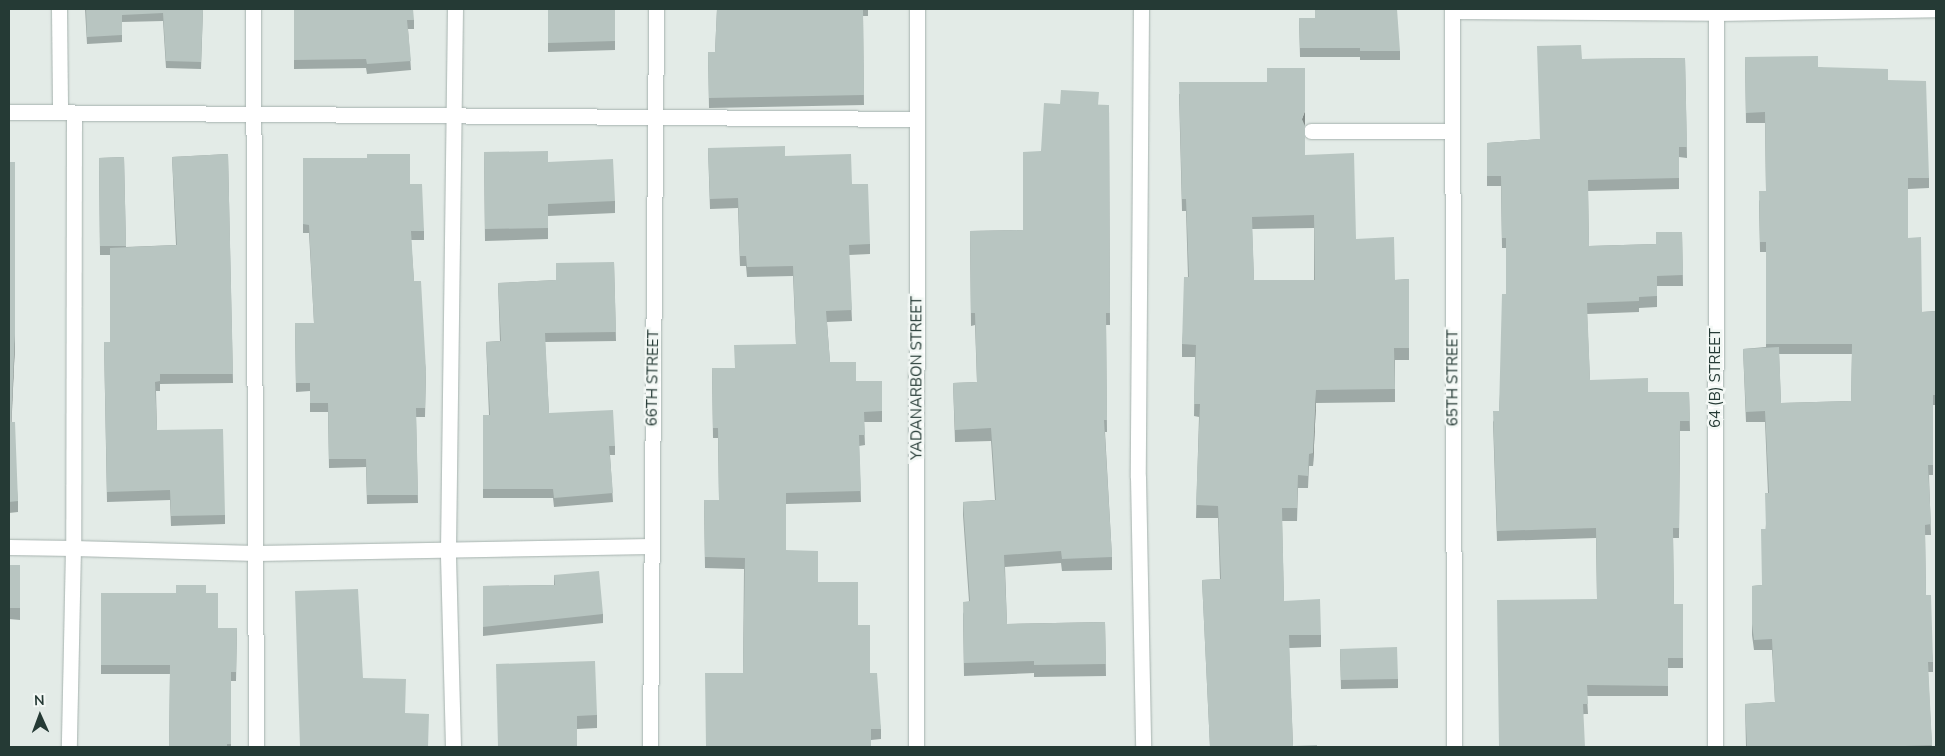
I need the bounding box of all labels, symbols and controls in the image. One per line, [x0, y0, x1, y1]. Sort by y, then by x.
street label: YADANARBON STREET [908, 296, 926, 460]
street label: 64 (B) STREET [1707, 328, 1725, 428]
street label: 66TH STREET [643, 330, 663, 426]
street label: 65TH STREET [1444, 330, 1462, 426]
north arrow [15, 691, 65, 741]
text: N [34, 691, 45, 710]

